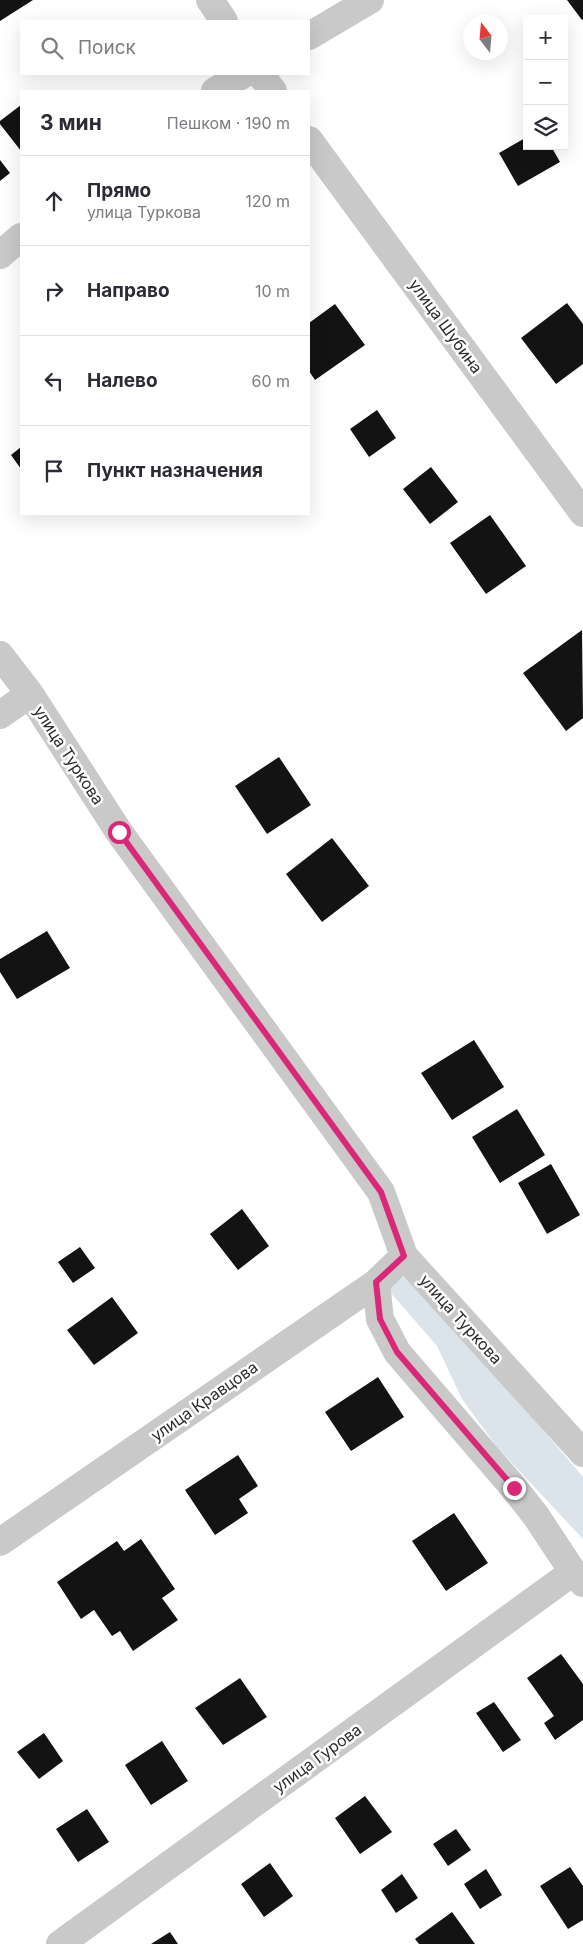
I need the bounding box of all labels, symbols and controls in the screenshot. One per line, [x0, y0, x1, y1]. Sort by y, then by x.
north arrow [463, 15, 508, 60]
map controls [523, 15, 568, 150]
button: + [523, 15, 568, 60]
search box [20, 20, 310, 75]
icon: search [38, 34, 66, 62]
text: Поиск [78, 36, 136, 59]
button: − [523, 60, 568, 105]
button: layers [523, 105, 568, 150]
text: 3 мин [40, 110, 102, 135]
text: Пешком · 190 m [167, 113, 290, 133]
text: Прямо [87, 179, 151, 202]
icon: ahead [40, 187, 68, 215]
text: 120 m [245, 191, 290, 211]
text: улица Туркова [87, 202, 201, 222]
street label: улица Шубина [405, 275, 487, 377]
icon: right [40, 277, 68, 305]
text: Направо [87, 279, 170, 302]
text: 10 m [255, 281, 290, 301]
icon: left [40, 367, 68, 395]
text: Налево [87, 369, 158, 392]
text: 60 m [251, 371, 290, 391]
icon: arrive [40, 457, 68, 485]
text: Пункт назначения [87, 459, 263, 482]
street label: улица Туркова [30, 702, 108, 808]
route start [108, 821, 131, 844]
street label: улица Туркова [415, 1270, 507, 1368]
street label: улица Кравцова [147, 1357, 261, 1445]
route end [503, 1477, 526, 1500]
street label: улица Гурова [269, 1719, 365, 1797]

